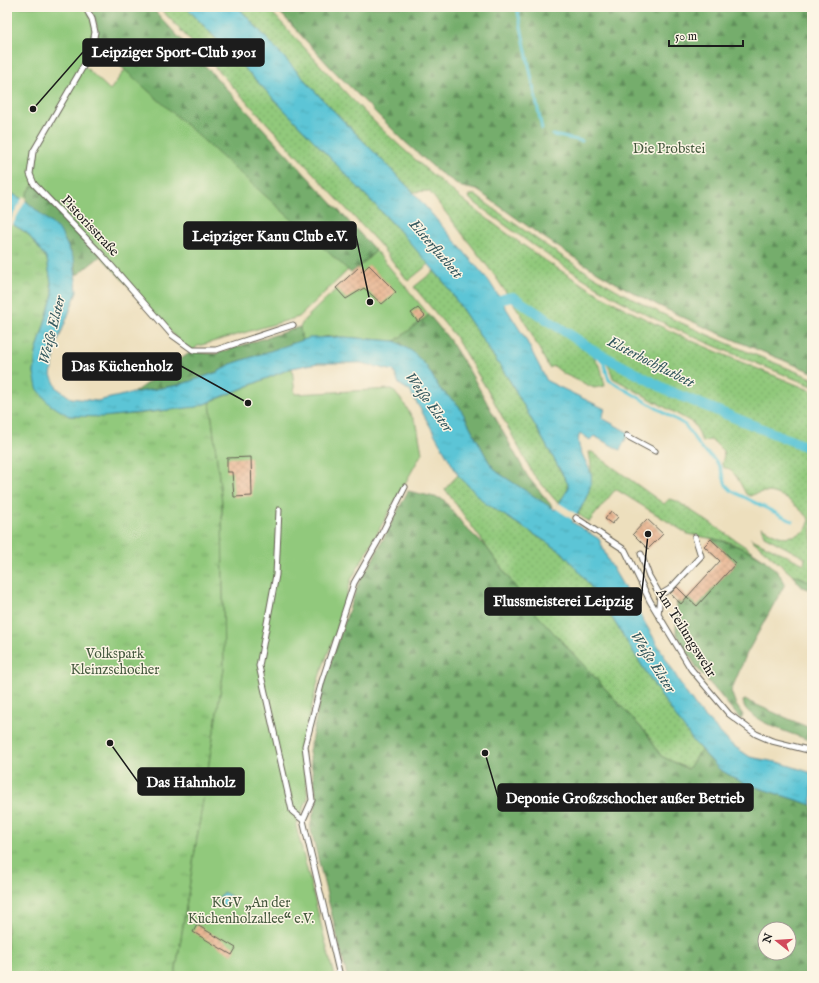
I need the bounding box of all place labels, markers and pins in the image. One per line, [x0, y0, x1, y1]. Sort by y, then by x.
callout: Leipziger Sport-Club 1901 [83, 39, 264, 66]
callout: Leipziger Kanu Club e.V. [184, 222, 356, 249]
callout: Das Küchenholz [63, 353, 181, 380]
callout: Flussmeisterei Leipzig [485, 588, 641, 615]
callout: Das Hahnholz [138, 768, 244, 795]
callout: Deponie Großzschocher außer Betrieb [498, 784, 753, 811]

